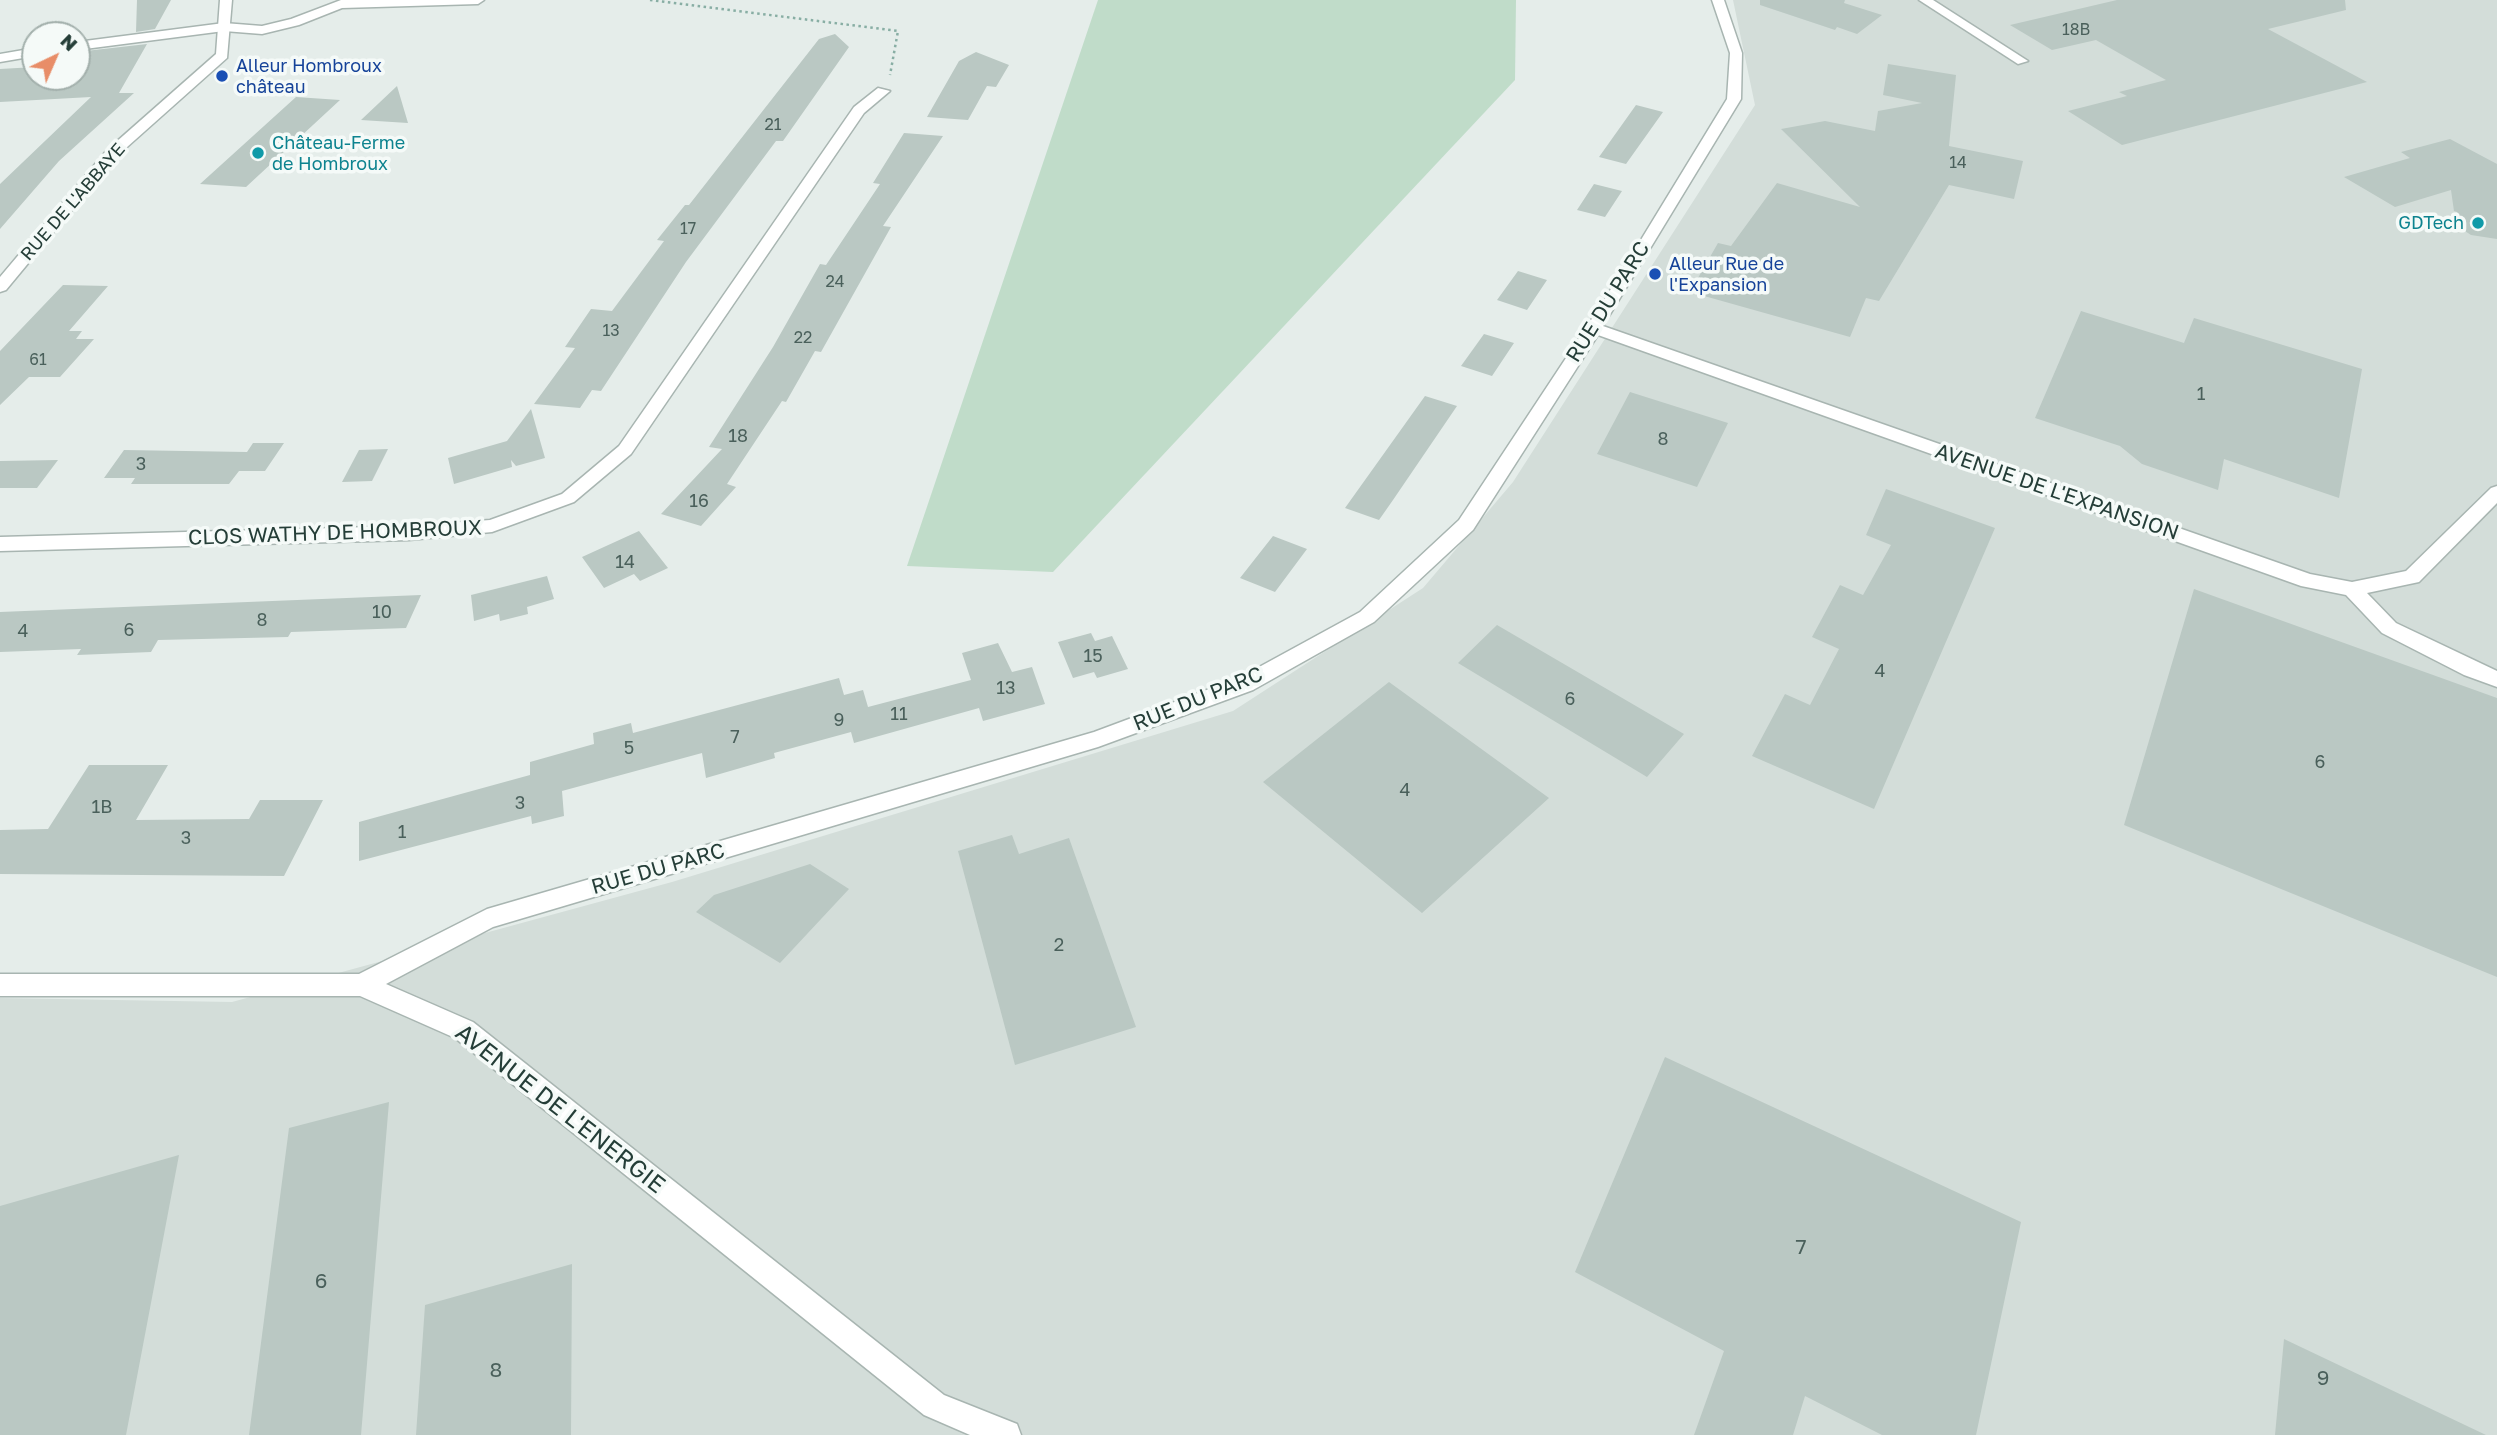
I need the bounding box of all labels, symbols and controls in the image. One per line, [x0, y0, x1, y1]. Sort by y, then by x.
house number: 18B [2062, 20, 2090, 40]
north arrow [21, 21, 91, 91]
text: N [56, 29, 83, 55]
place label: Alleur Hombroux château [236, 55, 382, 98]
marker: Alleur Hombroux château [214, 68, 230, 84]
house number: 21 [764, 115, 782, 135]
place label: Château-Ferme de Hombroux [272, 132, 405, 174]
street label: RUE DE L'ABBAYE [16, 139, 130, 265]
marker: Château-Ferme de Hombroux [250, 145, 266, 161]
house number: 14 [1949, 153, 1967, 173]
place label: GDTech [2398, 212, 2464, 234]
marker: GDTech [2470, 215, 2486, 231]
house number: 17 [680, 219, 696, 239]
street label: RUE DU PARC [1561, 237, 1655, 367]
place label: Alleur Rue de l'Expansion [1669, 253, 1784, 296]
marker: Alleur Rue de l'Expansion [1647, 266, 1663, 282]
house number: 24 [825, 272, 845, 292]
house number: 13 [602, 321, 620, 341]
house number: 22 [794, 328, 812, 348]
house number: 61 [29, 350, 47, 370]
house number: 1 [2197, 383, 2205, 405]
house number: 18 [728, 425, 748, 447]
house number: 8 [1658, 428, 1668, 450]
street label: AVENUE DE L'EXPANSION [1932, 438, 2182, 546]
house number: 3 [136, 453, 146, 475]
house number: 16 [689, 490, 709, 512]
street label: CLOS WATHY DE HOMBROUX [188, 515, 482, 551]
house number: 14 [615, 551, 635, 573]
house number: 10 [372, 601, 392, 623]
house number: 8 [257, 609, 267, 631]
house number: 6 [124, 619, 134, 641]
house number: 4 [18, 620, 28, 642]
house number: 15 [1083, 645, 1103, 667]
house number: 4 [1875, 660, 1885, 682]
street label: RUE DU PARC [1130, 662, 1266, 736]
house number: 13 [996, 677, 1016, 699]
house number: 6 [1565, 688, 1575, 710]
house number: 11 [890, 703, 908, 725]
house number: 9 [834, 709, 844, 731]
house number: 7 [730, 726, 740, 748]
house number: 5 [624, 737, 634, 759]
house number: 6 [2315, 751, 2325, 773]
house number: 4 [1400, 779, 1410, 801]
house number: 3 [515, 792, 525, 814]
house number: 1B [92, 796, 112, 818]
house number: 1 [398, 821, 406, 843]
house number: 3 [181, 827, 191, 849]
street label: RUE DU PARC [588, 838, 728, 900]
house number: 2 [1054, 934, 1064, 956]
street label: AVENUE DE L'ENERGIE [449, 1018, 671, 1200]
house number: 7 [1795, 1234, 1807, 1260]
house number: 6 [315, 1268, 327, 1294]
house number: 8 [490, 1357, 502, 1383]
house number: 9 [2317, 1365, 2329, 1391]

